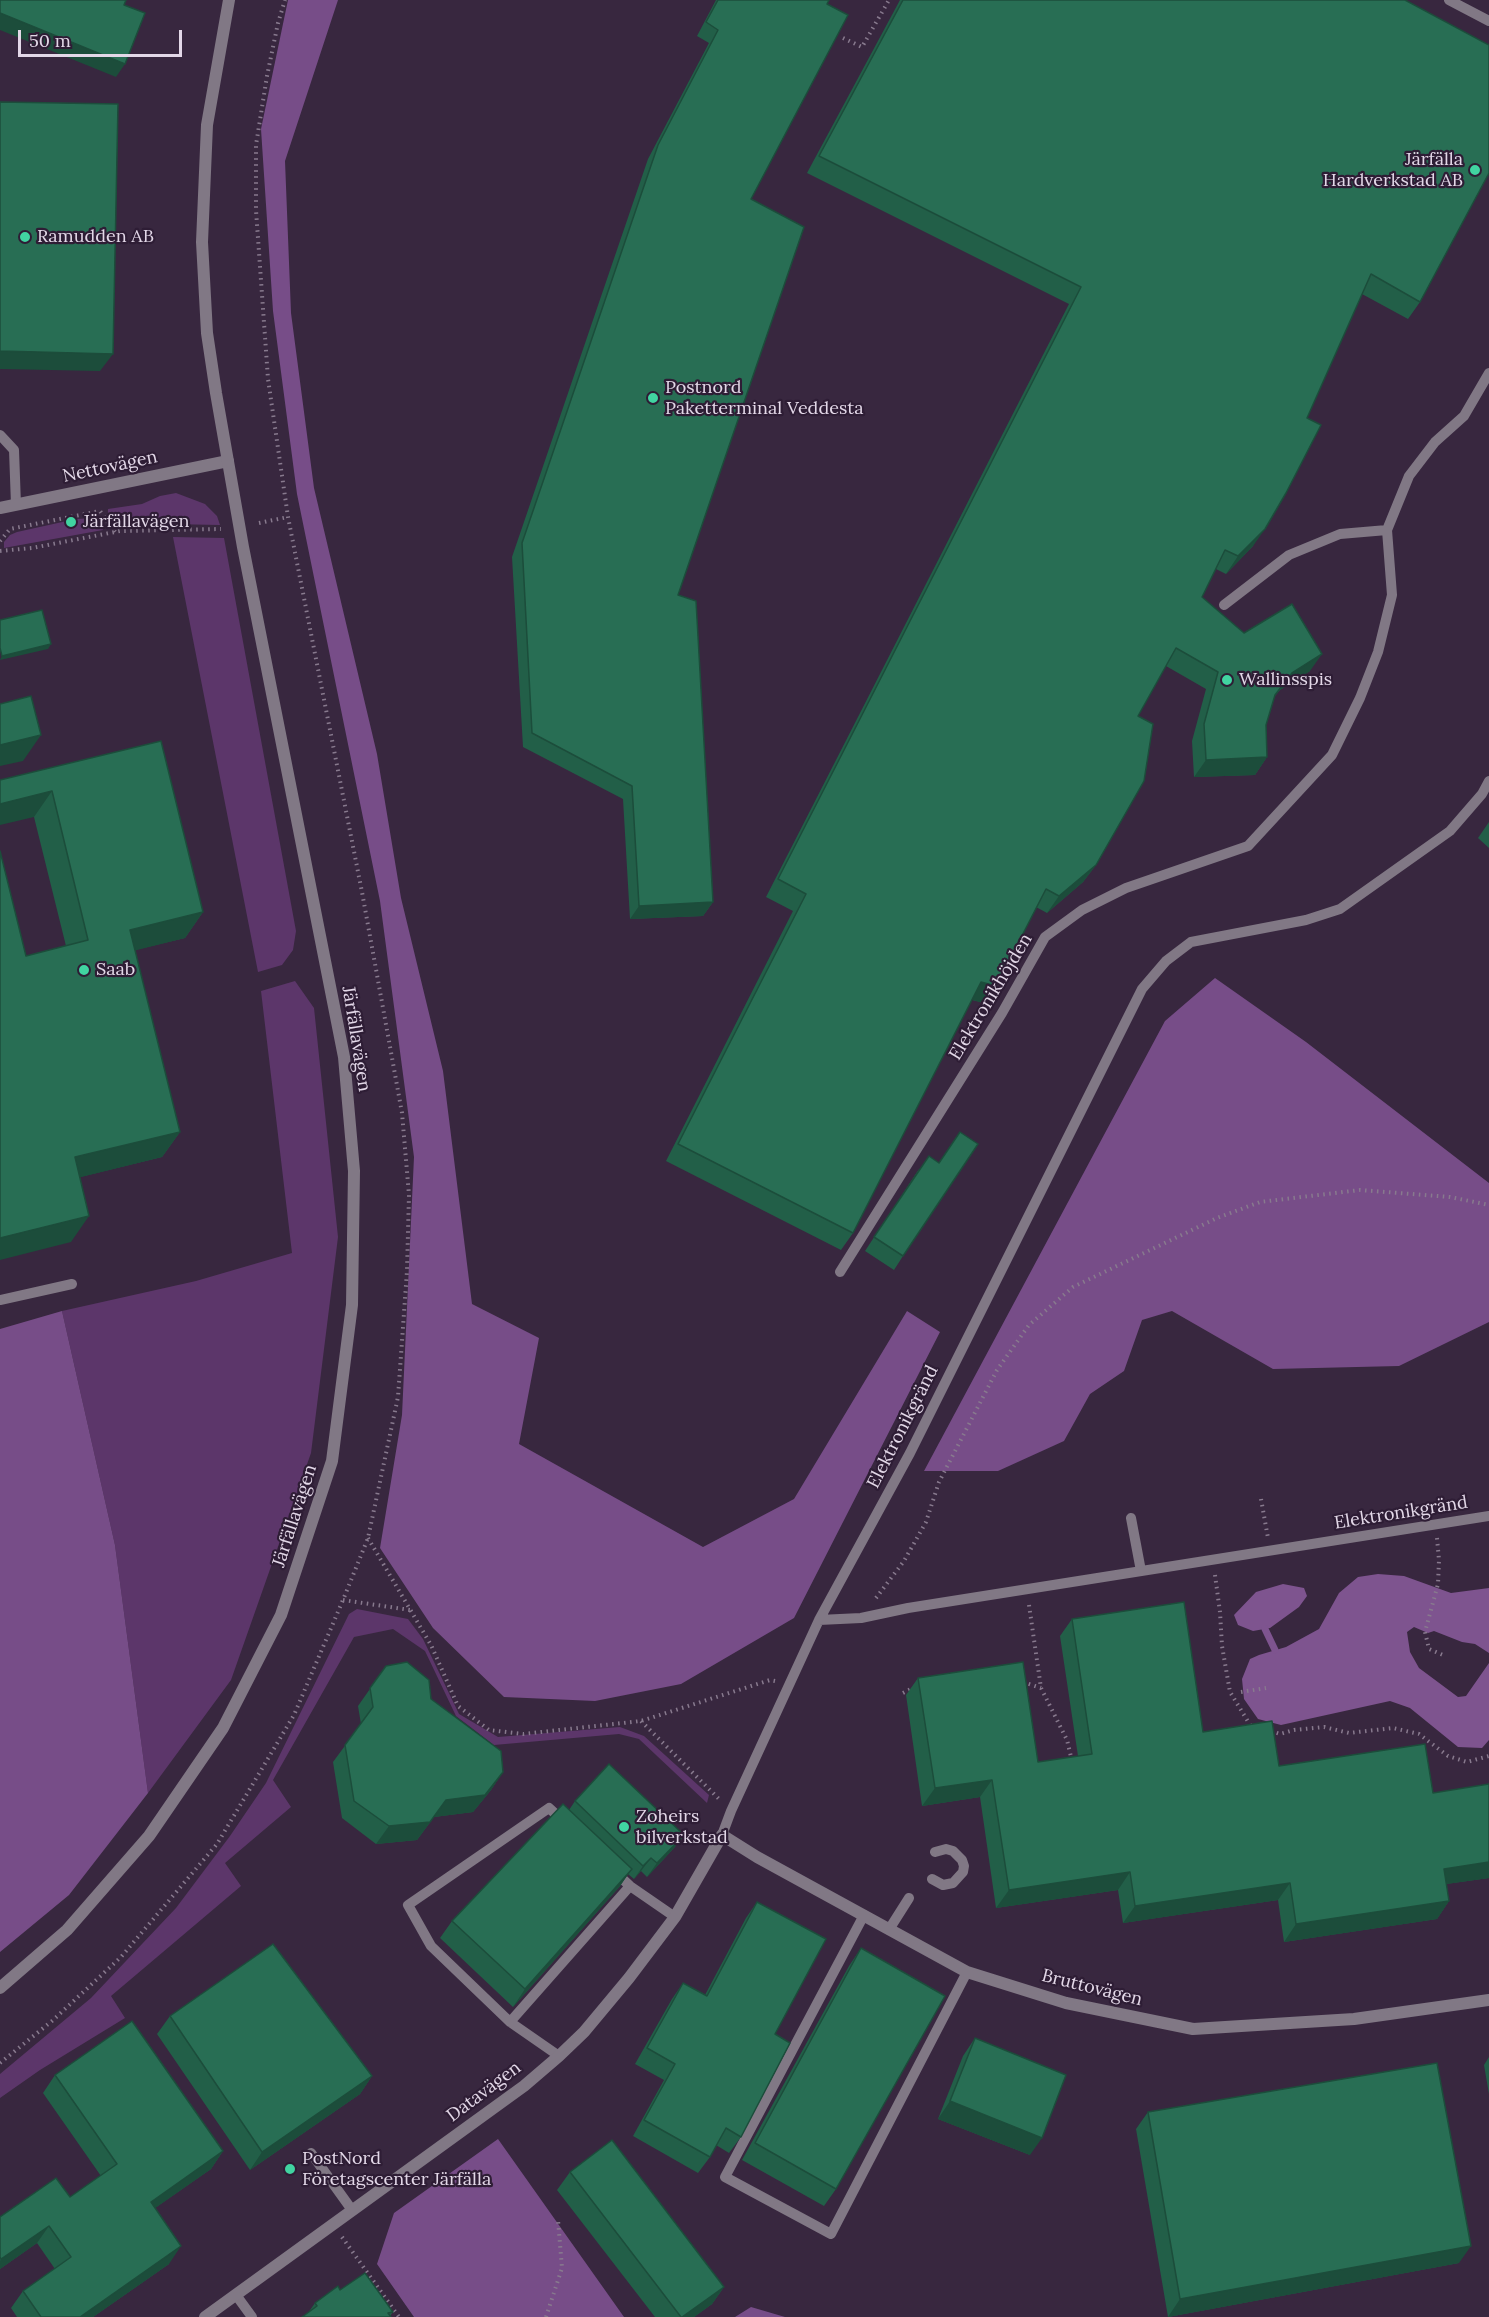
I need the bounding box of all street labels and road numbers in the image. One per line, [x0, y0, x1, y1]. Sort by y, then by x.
street label: Nettovägen [61, 446, 159, 488]
street label: Elektronikhöjden [945, 930, 1037, 1064]
street label: Järfällavägen [337, 985, 375, 1093]
street label: Elektronikgränd [863, 1362, 943, 1492]
street label: Järfällavägen [268, 1462, 322, 1570]
street label: Elektronikgränd [1333, 1492, 1469, 1534]
street label: Bruttovägen [1039, 1965, 1145, 2011]
street label: Datavägen [443, 2057, 525, 2127]

